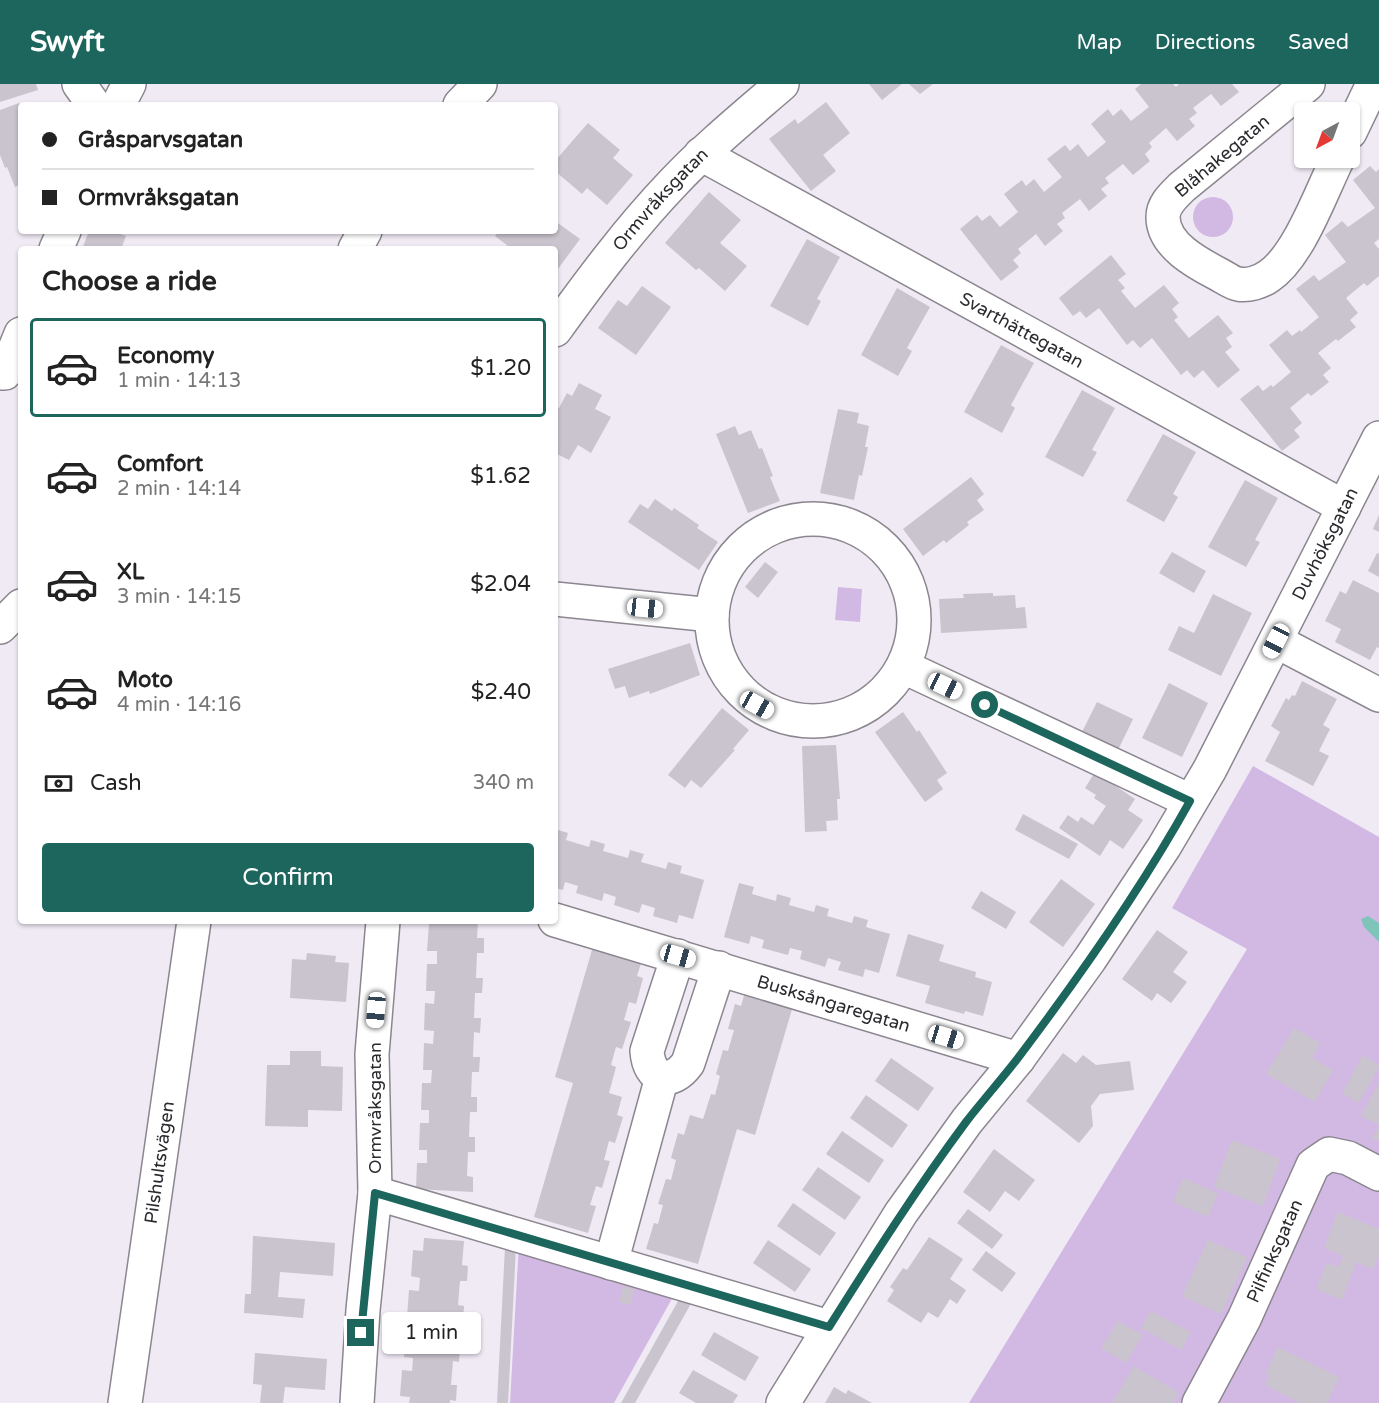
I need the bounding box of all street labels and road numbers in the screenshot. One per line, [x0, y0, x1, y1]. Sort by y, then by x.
street label: Blåhakegatan [1170, 110, 1274, 202]
street label: Ormvråksgatan [608, 143, 713, 255]
street label: Svarthättegatan [956, 287, 1088, 373]
street label: Duvhöksgatan [1287, 484, 1363, 604]
street label: Busksångaregatan [754, 970, 913, 1037]
street label: Ormvråksgatan [364, 1042, 386, 1174]
street label: Pilshultsvägen [140, 1100, 179, 1225]
street label: Pilfinksgatan [1242, 1196, 1307, 1306]

